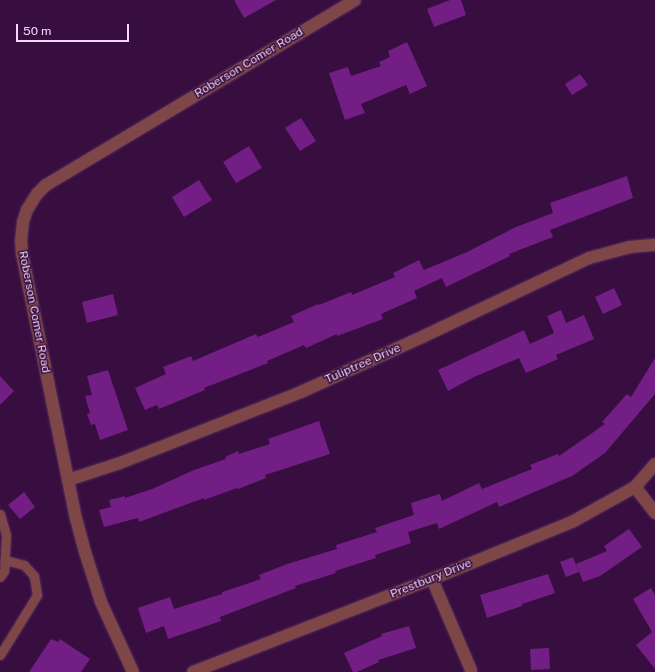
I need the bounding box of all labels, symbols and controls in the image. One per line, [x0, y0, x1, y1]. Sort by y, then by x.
scale bar [18, 16, 131, 42]
text: 50 m [23, 24, 51, 38]
street label: Roberson Comer Road [192, 25, 306, 101]
street label: Roberson Comer Road [15, 250, 53, 374]
street label: Tuliptree Drive [323, 341, 403, 387]
street label: Prestbury Drive [388, 556, 474, 602]

